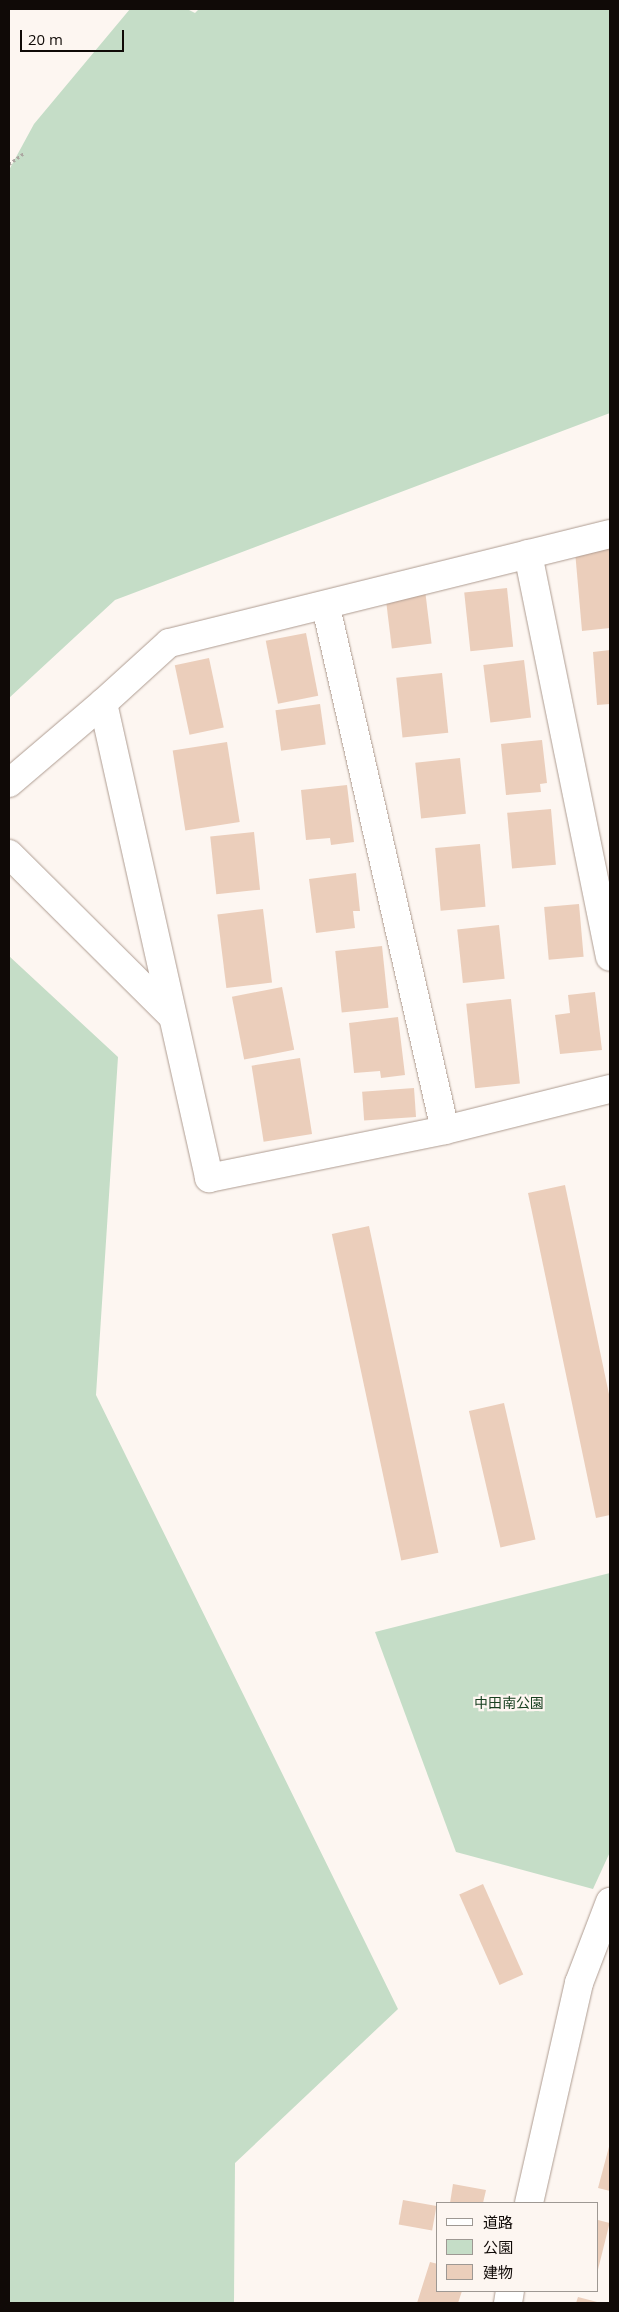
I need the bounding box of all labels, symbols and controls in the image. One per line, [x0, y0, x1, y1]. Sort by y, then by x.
scale bar [22, 20, 126, 52]
text: 20 m [28, 29, 63, 49]
park label: 中田南公園 [474, 1695, 544, 1711]
legend [436, 2202, 599, 2292]
text: 道路 [483, 2212, 513, 2232]
text: 公園 [483, 2237, 513, 2257]
text: 建物 [483, 2262, 513, 2282]

